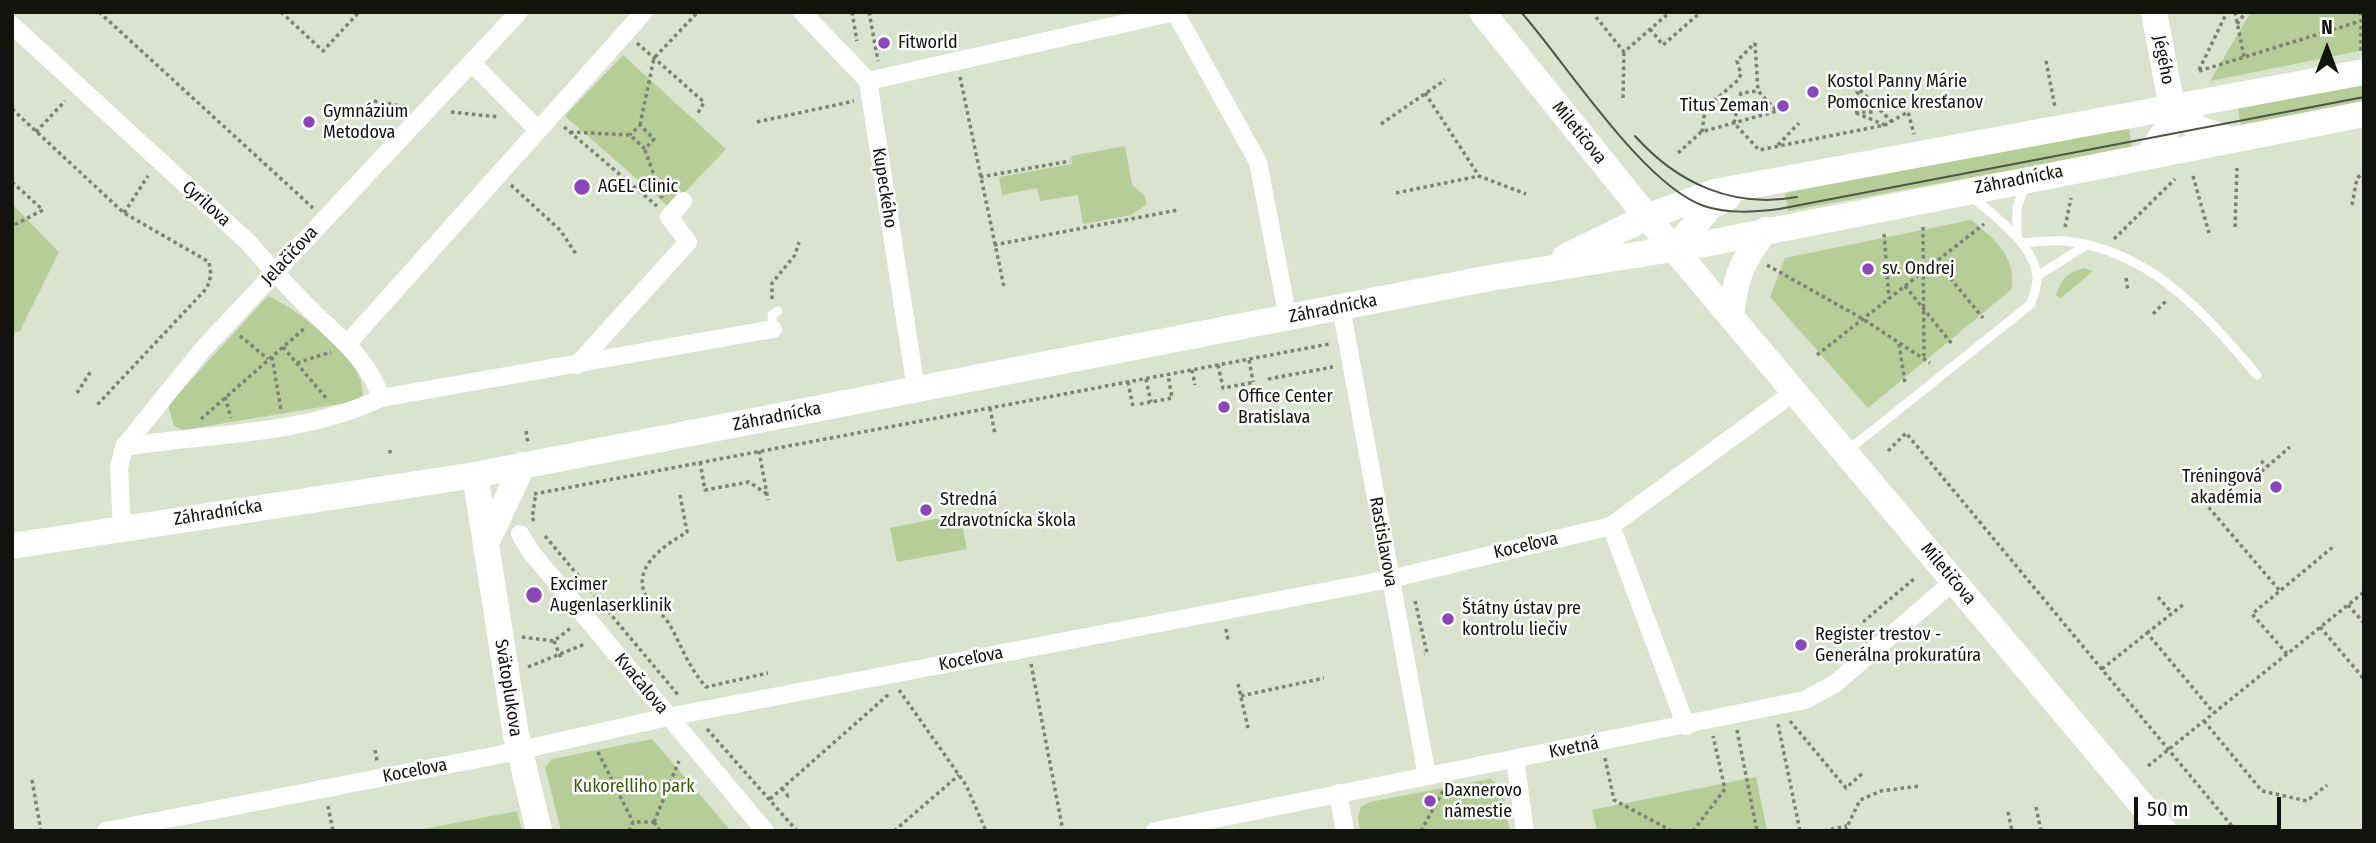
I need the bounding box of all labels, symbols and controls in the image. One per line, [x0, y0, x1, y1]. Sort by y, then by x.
north arrow [2292, 14, 2362, 84]
text: N [2321, 16, 2333, 39]
place label: Fitworld [898, 32, 958, 54]
street label: Jégého [2148, 33, 2178, 87]
marker: Fitworld [876, 35, 892, 51]
place label: Kostol Panny Márie Pomocnice kresťanov [1827, 71, 1983, 114]
marker: Kostol Panny Márie Pomocnice kresťanov [1805, 84, 1821, 100]
place label: Titus Zeman [1680, 95, 1769, 117]
street label: Miletičova [1547, 97, 1611, 169]
marker: Titus Zeman [1775, 98, 1791, 114]
place label: Gymnázium Metodova [323, 101, 408, 144]
marker: Gymnázium Metodova [301, 114, 317, 130]
street label: Kupeckého [867, 146, 901, 230]
street label: Záhradnícka [1973, 161, 2065, 199]
place label: AGEL Clinic [598, 176, 678, 198]
street label: Cyrilova [177, 177, 235, 231]
marker: AGEL Clinic [572, 177, 592, 197]
street label: Jelačičova [257, 222, 323, 290]
place label: sv. Ondrej [1882, 258, 1954, 280]
marker: sv. Ondrej [1860, 261, 1876, 277]
street label: Záhradnícka [1287, 290, 1379, 328]
place label: Office Center Bratislava [1238, 386, 1333, 428]
street label: Záhradnícka [731, 398, 823, 436]
marker: Office Center Bratislava [1216, 399, 1232, 415]
place label: Tréningová akadémia [2182, 466, 2262, 508]
marker: Tréningová akadémia [2268, 479, 2284, 495]
place label: Stredná zdravotnícka škola [940, 489, 1076, 532]
street label: Záhradnícka [172, 495, 264, 531]
street label: Rastislavova [1364, 495, 1402, 589]
marker: Stredná zdravotnícka škola [918, 502, 934, 518]
street label: Koceľova [1492, 528, 1560, 564]
street label: Miletičova [1916, 538, 1980, 610]
place label: Excimer Augenlaserklinik [550, 574, 672, 616]
marker: Excimer Augenlaserklinik [524, 585, 544, 605]
place label: Štátny ústav pre kontrolu liečiv [1462, 598, 1581, 640]
marker: Štátny ústav pre kontrolu liečiv [1440, 611, 1456, 627]
place label: Register trestov - Generálna prokuratúra [1815, 624, 1981, 666]
marker: Register trestov - Generálna prokuratúra [1793, 637, 1809, 653]
street label: Svätoplukova [490, 638, 526, 738]
street label: Koceľova [937, 642, 1005, 676]
street label: Kvačalova [609, 649, 673, 719]
street label: Kvetná [1547, 733, 1601, 763]
street label: Koceľova [381, 754, 449, 788]
park label: Kukorelliho park [573, 776, 695, 798]
place label: Daxnerovo námestie [1444, 780, 1522, 822]
scale bar [2138, 784, 2285, 828]
marker: Daxnerovo námestie [1422, 793, 1438, 809]
text: 50 m [2147, 796, 2189, 822]

